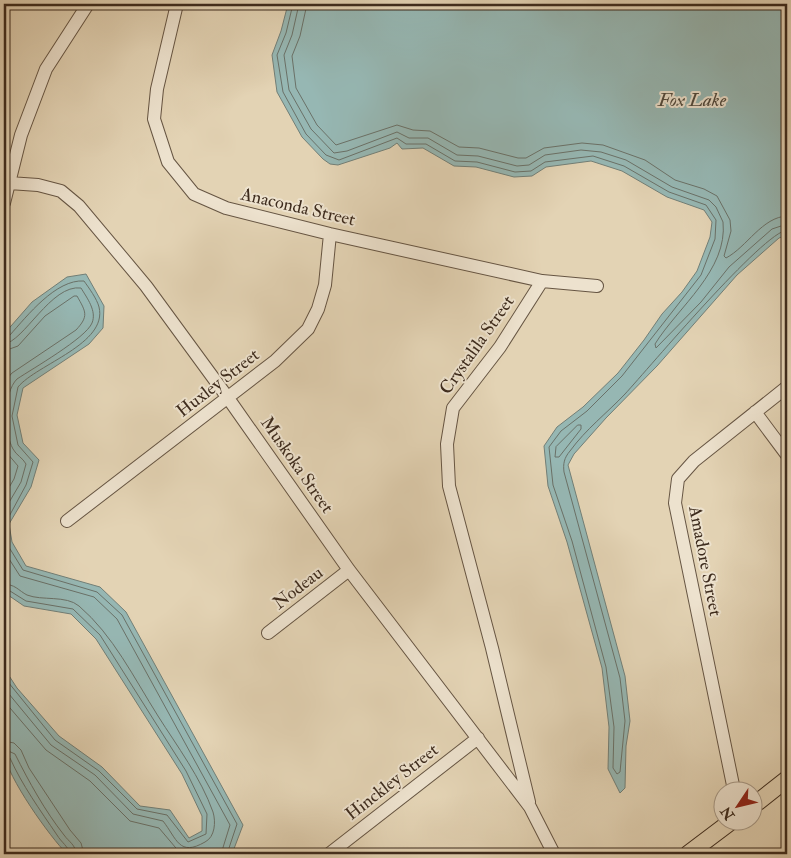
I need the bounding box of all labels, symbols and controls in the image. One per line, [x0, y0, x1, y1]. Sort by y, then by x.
water label: Fox Lake [657, 88, 727, 112]
street label: Anaconda Street [238, 182, 358, 231]
street label: Crystalila Street [434, 291, 520, 399]
street label: Huxley Street [172, 343, 264, 423]
street label: Muskoka Street [255, 412, 339, 518]
street label: Amadore Street [683, 503, 727, 618]
street label: Nodeau [268, 561, 328, 615]
street label: Hinckley Street [341, 738, 443, 825]
north arrow [714, 780, 764, 830]
text: N [717, 803, 739, 824]

